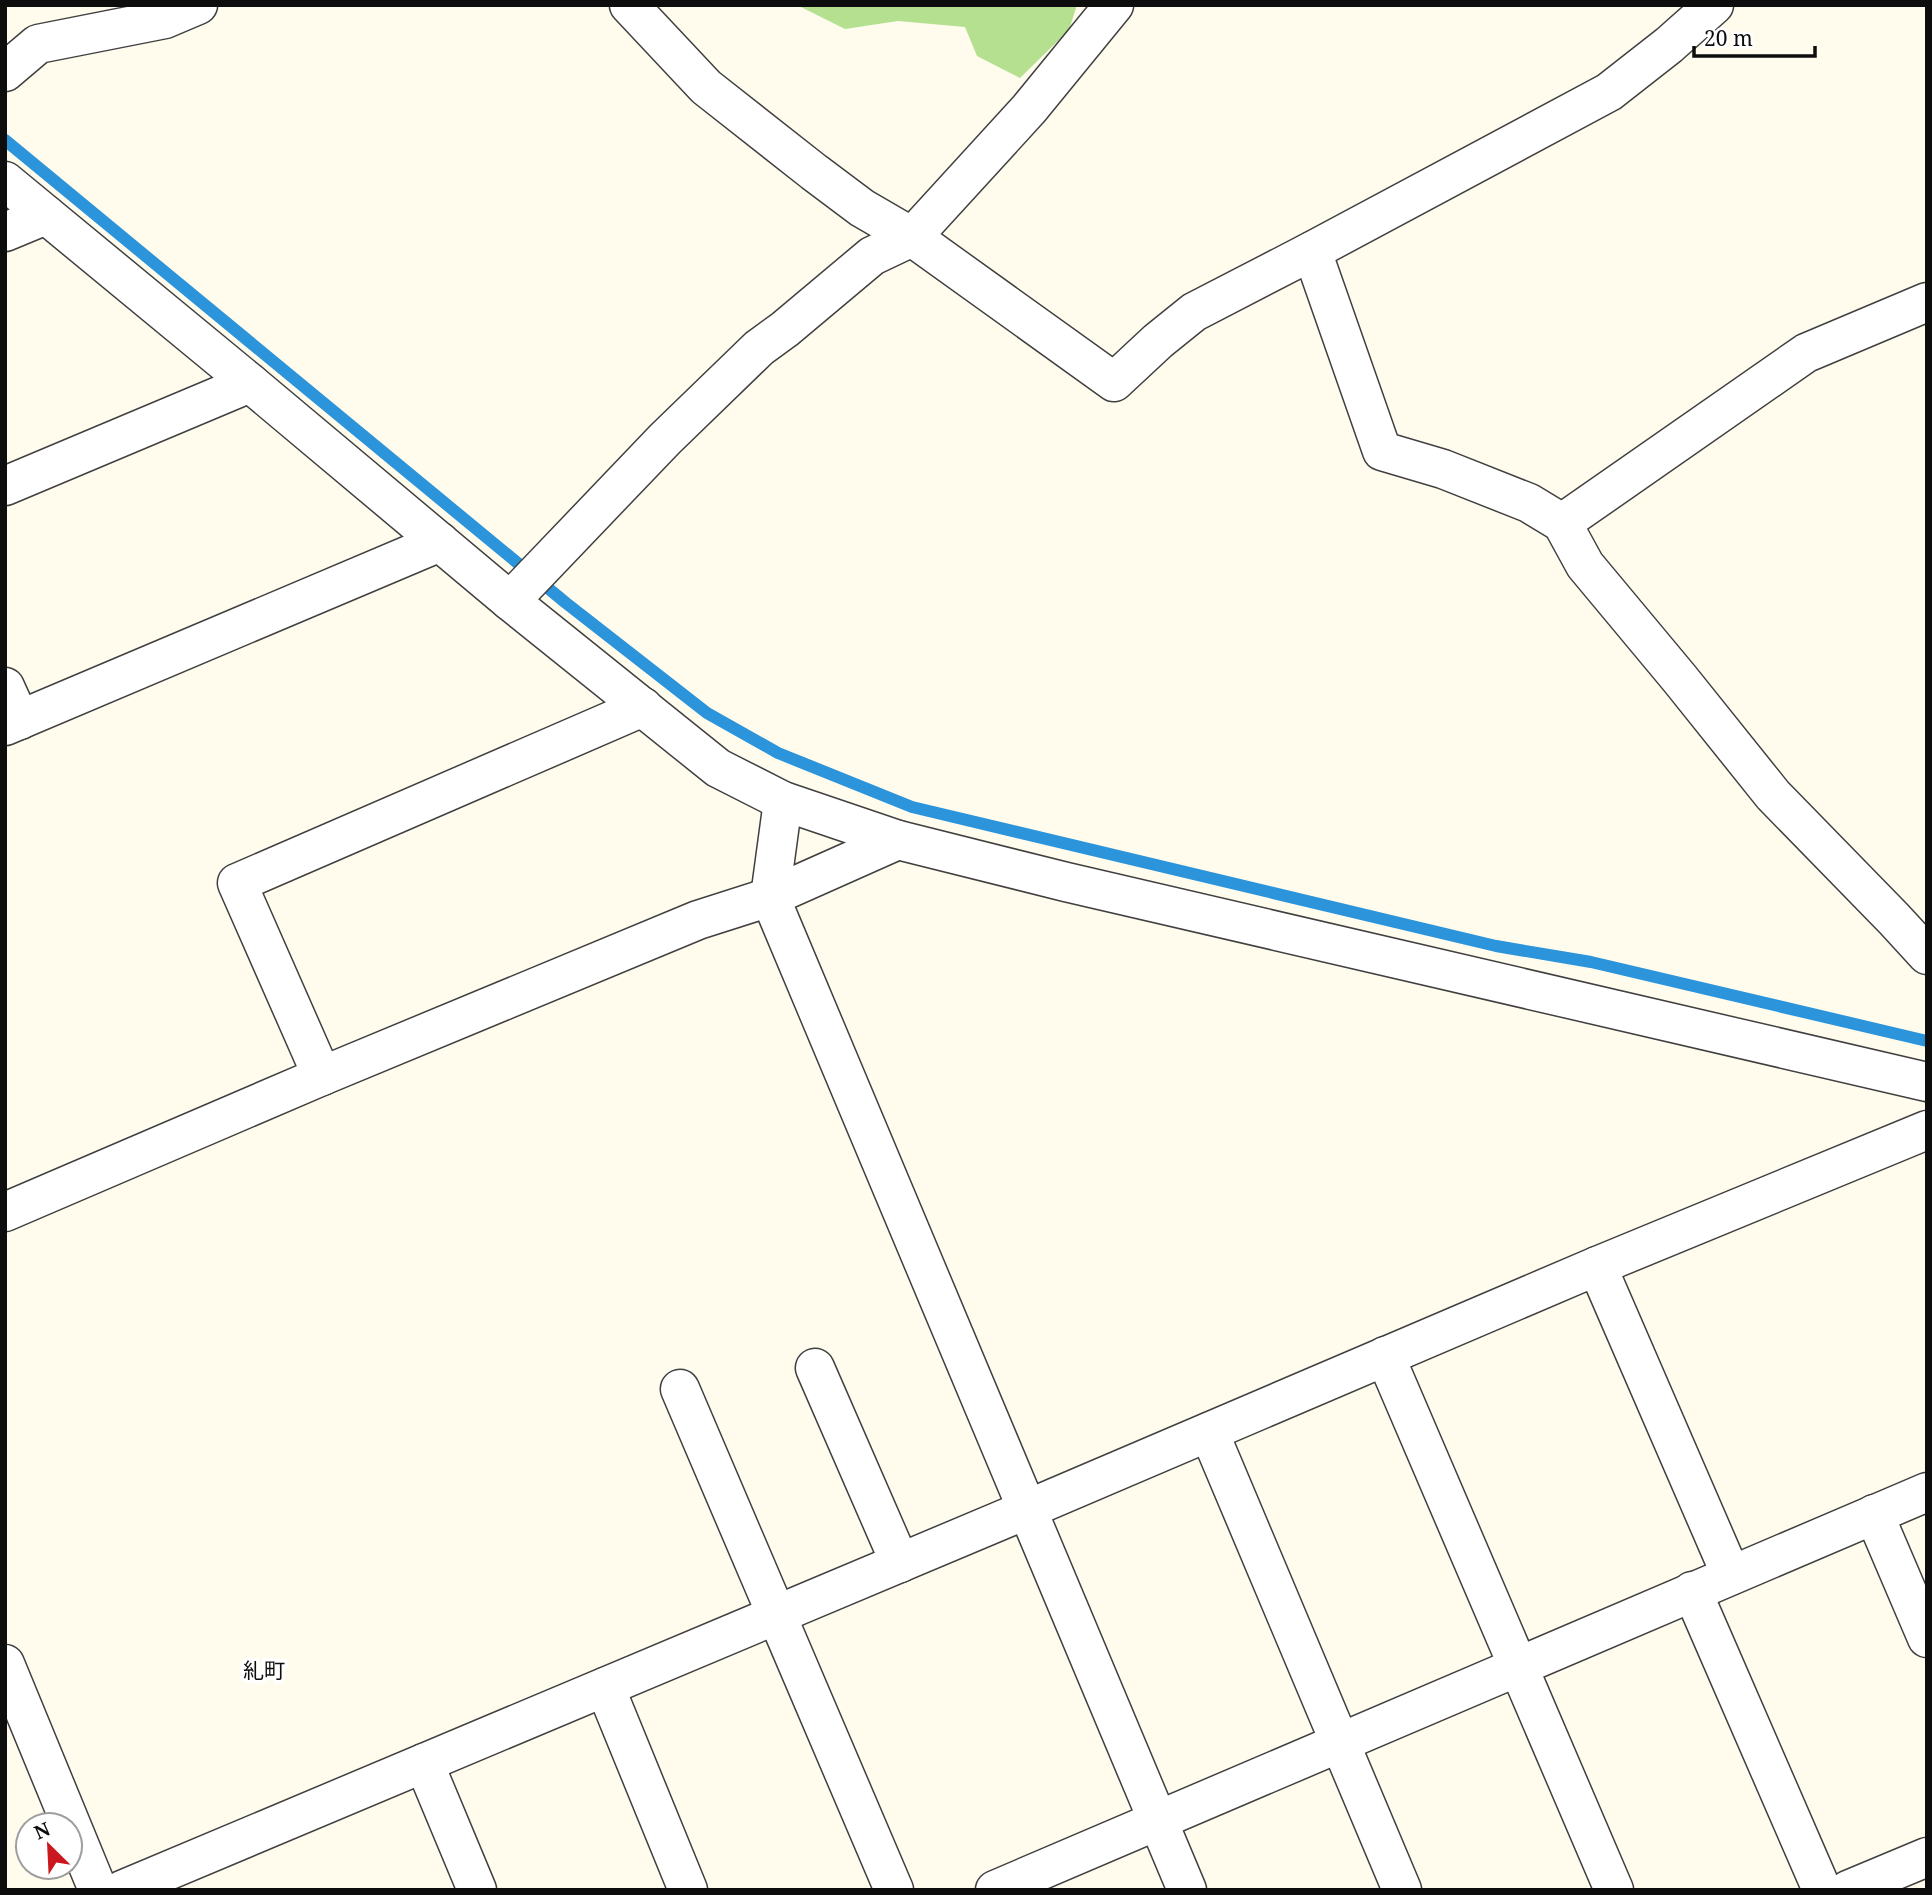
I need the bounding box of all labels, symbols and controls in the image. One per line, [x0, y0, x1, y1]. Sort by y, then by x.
scale bar [1694, 14, 1815, 58]
text: 20 m [1704, 24, 1753, 52]
district label: 糺町 [243, 1656, 285, 1684]
north arrow [14, 1811, 84, 1881]
text: N [30, 1816, 54, 1845]

